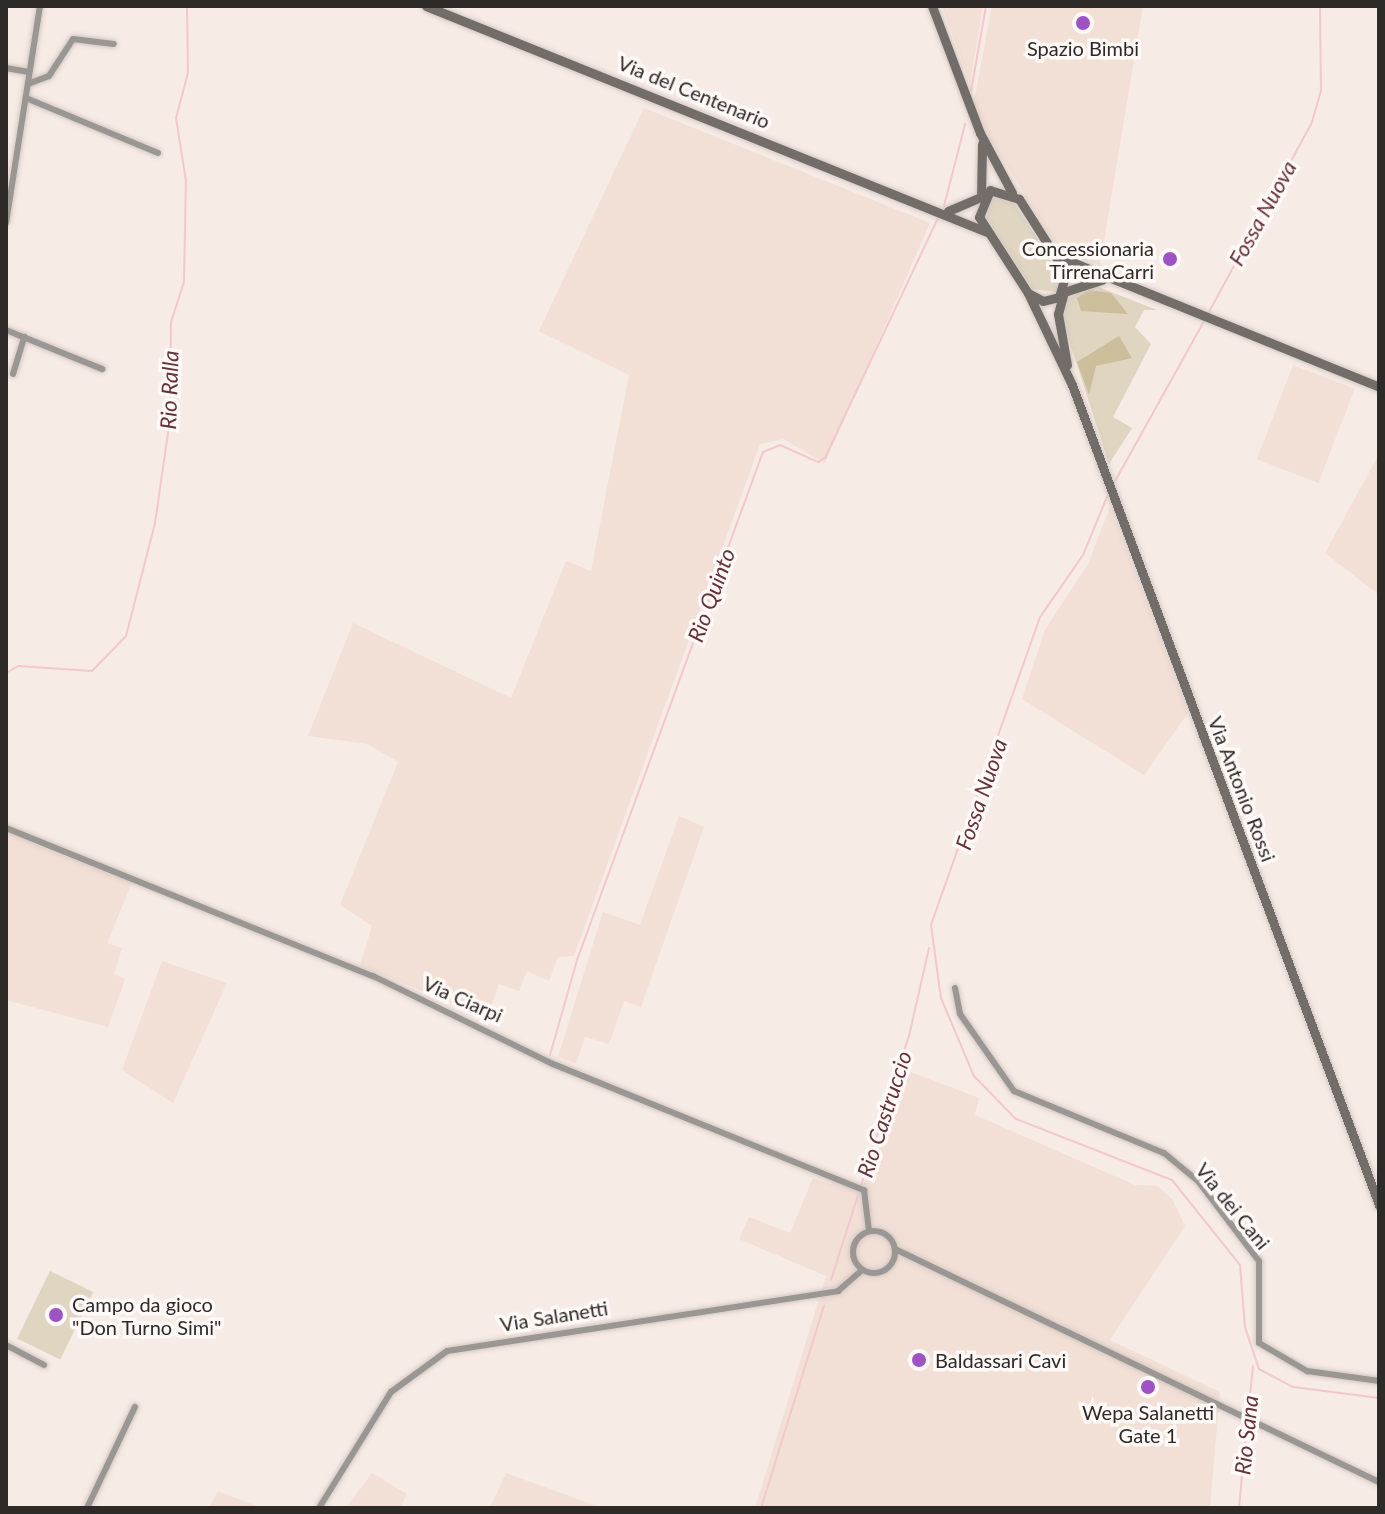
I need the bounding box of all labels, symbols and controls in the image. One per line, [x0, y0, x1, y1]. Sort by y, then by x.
marker: Spazio Bimbi [1074, 14, 1092, 32]
place label: Spazio Bimbi [1027, 36, 1139, 60]
street label: Via del Centenario [614, 51, 774, 133]
water label: Fossa Nuova [1222, 156, 1302, 270]
place label: Concessionaria TirrenaCarri [1022, 236, 1154, 283]
marker: Concessionaria TirrenaCarri [1161, 250, 1179, 268]
water label: Rio Ralla [154, 350, 184, 430]
water label: Rio Quinto [682, 545, 740, 645]
street label: Via Antonio Rossi [1203, 713, 1281, 865]
water label: Fossa Nuova [950, 735, 1012, 853]
street label: Via Ciarpi [419, 971, 507, 1027]
water label: Rio Castruccio [851, 1048, 917, 1180]
street label: Via dei Cani [1191, 1158, 1275, 1254]
place label: Campo da gioco "Don Turno Simi" [72, 1292, 222, 1339]
street label: Via Salanetti [498, 1296, 610, 1336]
marker: Campo da gioco "Don Turno Simi" [47, 1306, 65, 1324]
place label: Baldassari Cavi [935, 1348, 1066, 1372]
marker: Baldassari Cavi [910, 1351, 928, 1369]
marker: Wepa Salanetti Gate 1 [1139, 1378, 1157, 1396]
water label: Rio Sana [1229, 1394, 1263, 1476]
place label: Wepa Salanetti Gate 1 [1082, 1400, 1214, 1447]

